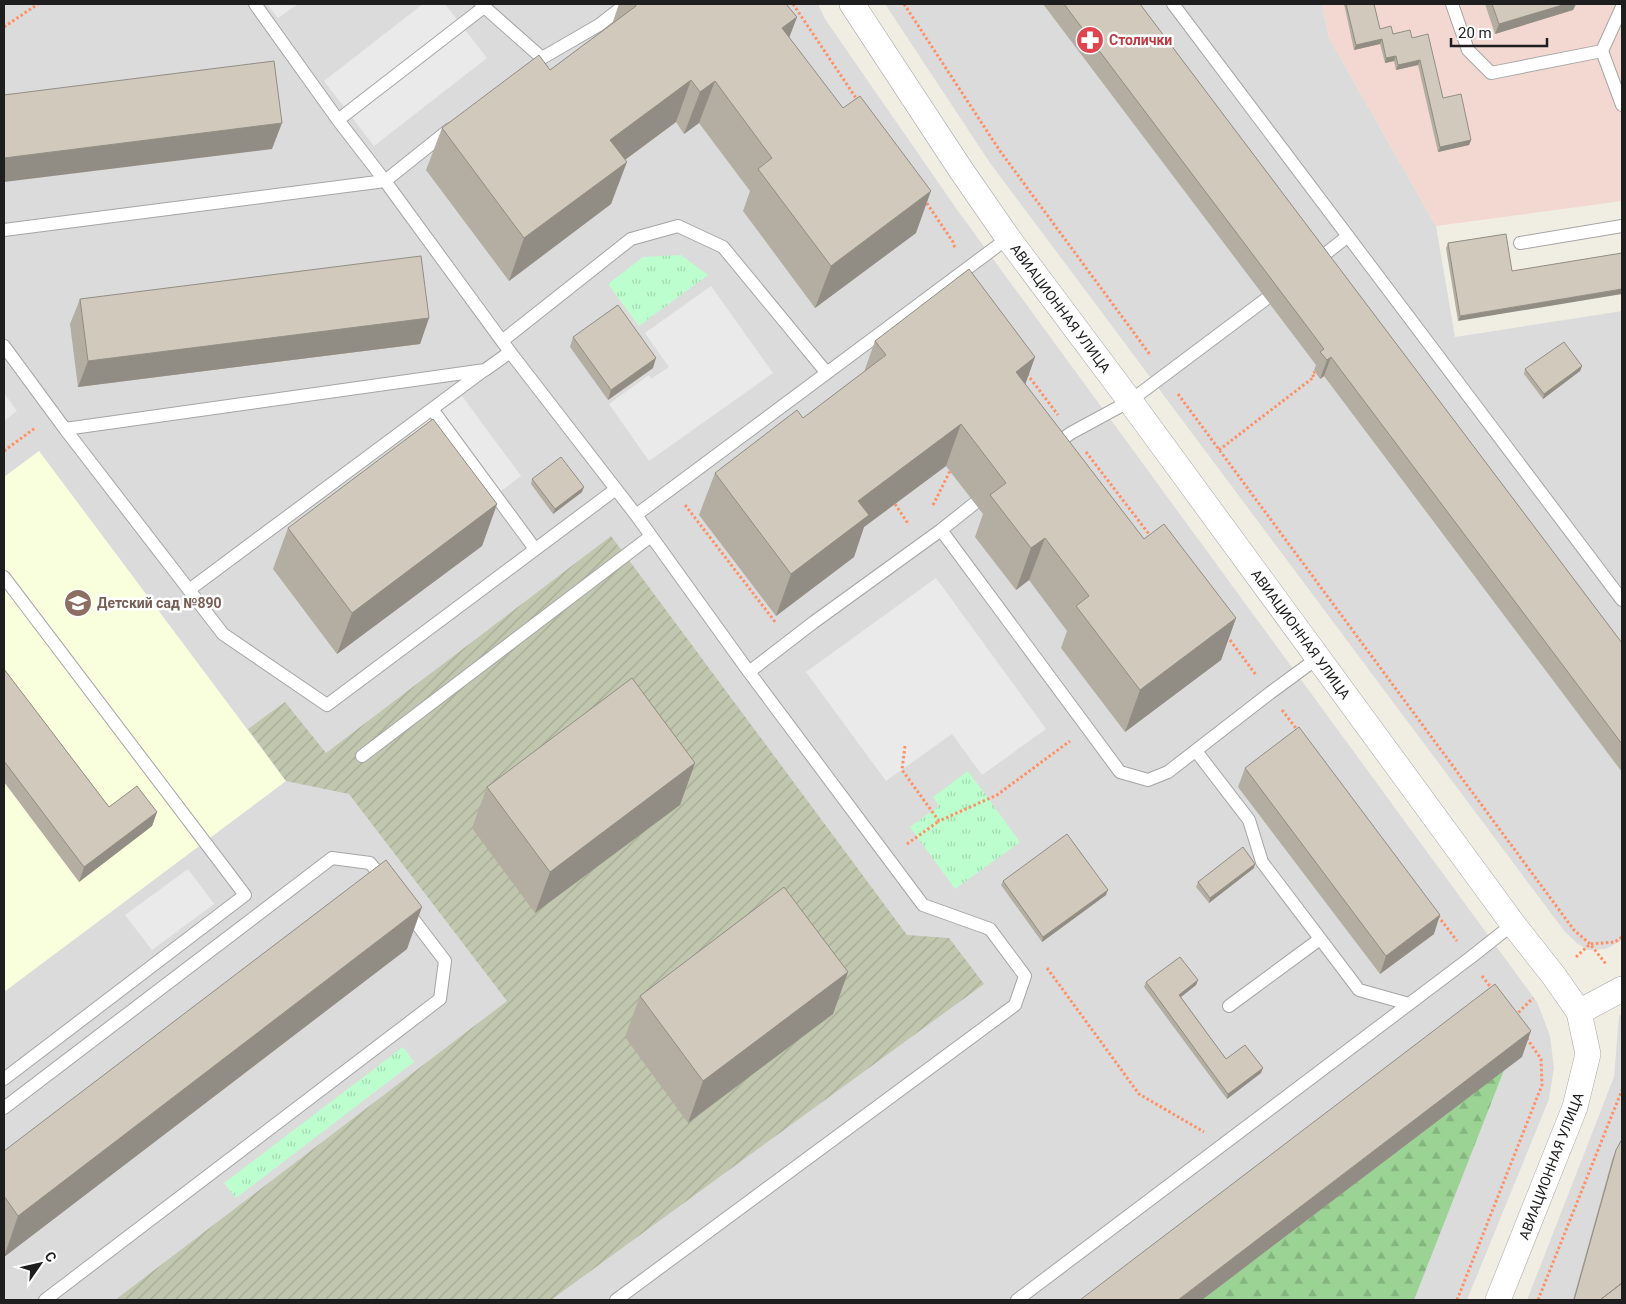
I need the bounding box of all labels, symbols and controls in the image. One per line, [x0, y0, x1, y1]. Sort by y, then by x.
scale bar [1451, 15, 1547, 47]
text: 20 m [1458, 24, 1492, 42]
pharmacy icon: Столички [1075, 25, 1105, 55]
place label: Столички [1109, 32, 1172, 48]
street label: АВИАЦИОННАЯ УЛИЦА [1007, 241, 1114, 376]
street label: АВИАЦИОННАЯ УЛИЦА [1248, 566, 1354, 702]
school or university icon: Детский сад №890 [63, 588, 93, 618]
place label: Детский сад №890 [97, 595, 221, 611]
street label: АВИАЦИОННАЯ УЛИЦА [1516, 1090, 1586, 1242]
north arrow [15, 1239, 65, 1289]
text: С [42, 1248, 60, 1265]

